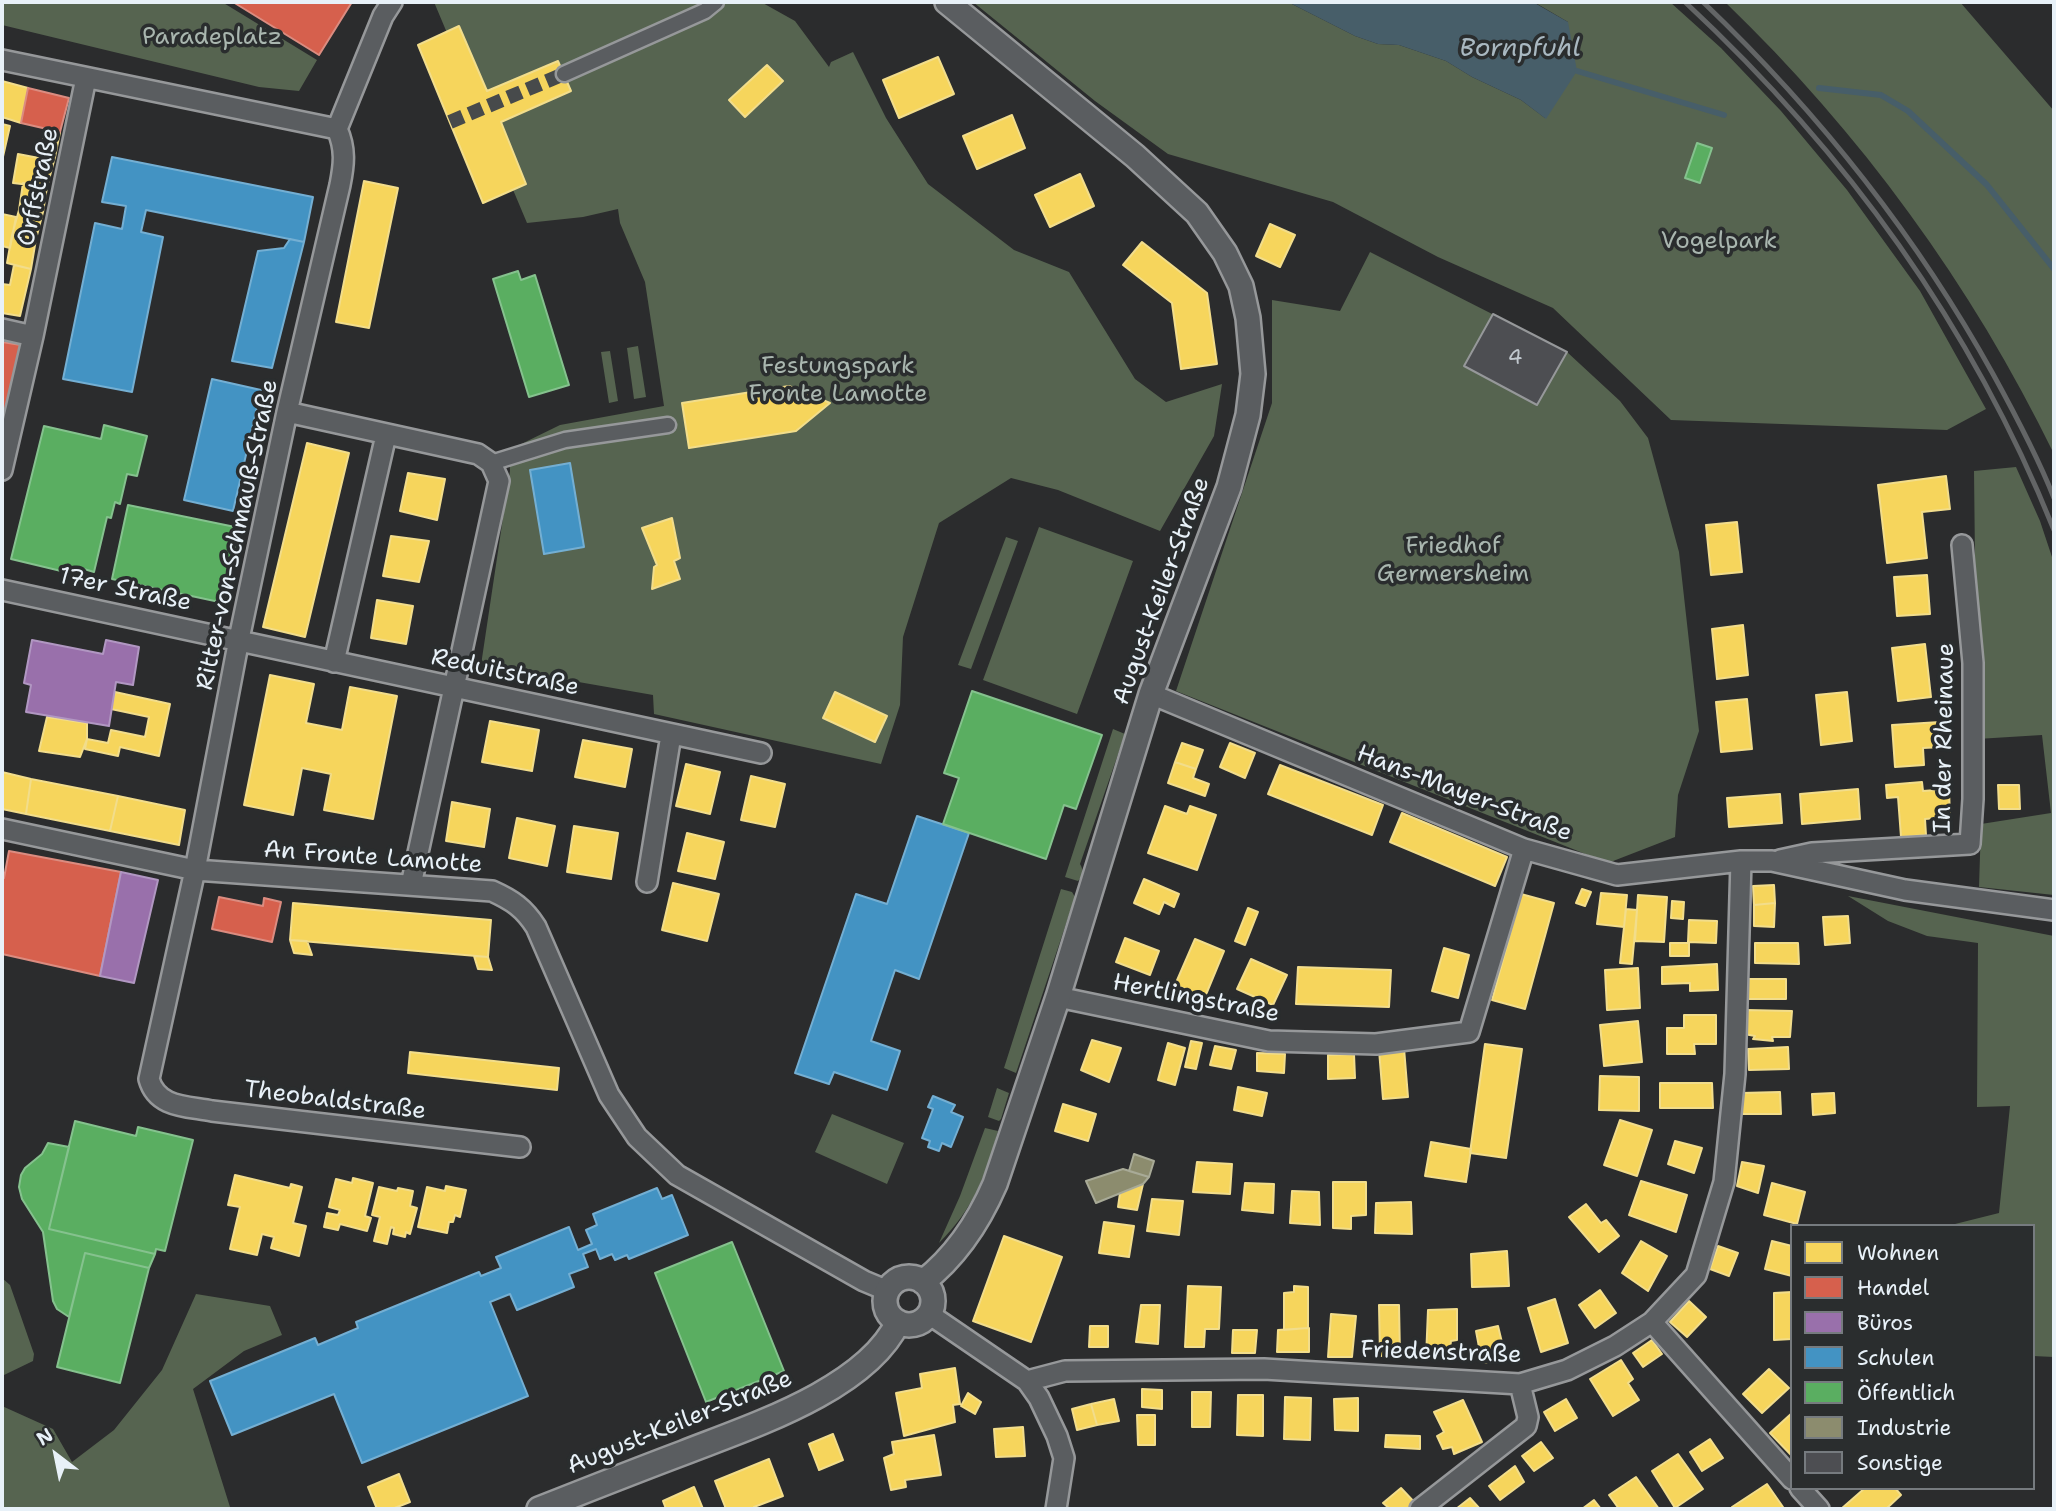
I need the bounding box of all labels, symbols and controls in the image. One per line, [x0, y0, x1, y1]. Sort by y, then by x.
park label: Paradeplatz [142, 24, 282, 52]
water label: Bornpfuhl [1459, 33, 1581, 65]
street label: Orffstraße [12, 125, 66, 249]
park label: Vogelpark [1661, 228, 1777, 256]
house number: 4 [1508, 346, 1522, 372]
park label: Festungspark Fronte Lamotte [748, 353, 928, 409]
street label: Ritter-von-Schmauß-Straße [191, 377, 285, 693]
street label: August-Keiler-Straße [1107, 473, 1217, 709]
park label: Friedhof Germersheim [1377, 533, 1529, 589]
street label: 17er Straße [56, 562, 194, 618]
street label: Reduitstraße [428, 643, 582, 703]
street label: In der Rheinaue [1929, 643, 1961, 833]
street label: Hans-Mayer-Straße [1352, 740, 1576, 848]
street label: An Fronte Lamotte [263, 836, 483, 880]
street label: Hertlingstraße [1110, 969, 1282, 1029]
street label: Theobaldstraße [243, 1076, 427, 1126]
legend [1790, 1224, 2035, 1490]
text: Wohnen [1857, 1239, 1939, 1267]
text: Handel [1857, 1274, 1929, 1302]
text: Büros [1857, 1309, 1913, 1337]
street label: Friedenstraße [1360, 1336, 1522, 1370]
text: Schulen [1857, 1344, 1934, 1372]
street label: August-Keiler-Straße [563, 1365, 797, 1481]
text: Öffentlich [1857, 1379, 1955, 1407]
text: Industrie [1857, 1414, 1951, 1442]
north arrow [21, 1420, 91, 1490]
text: N [32, 1422, 58, 1451]
text: Sonstige [1857, 1449, 1943, 1477]

